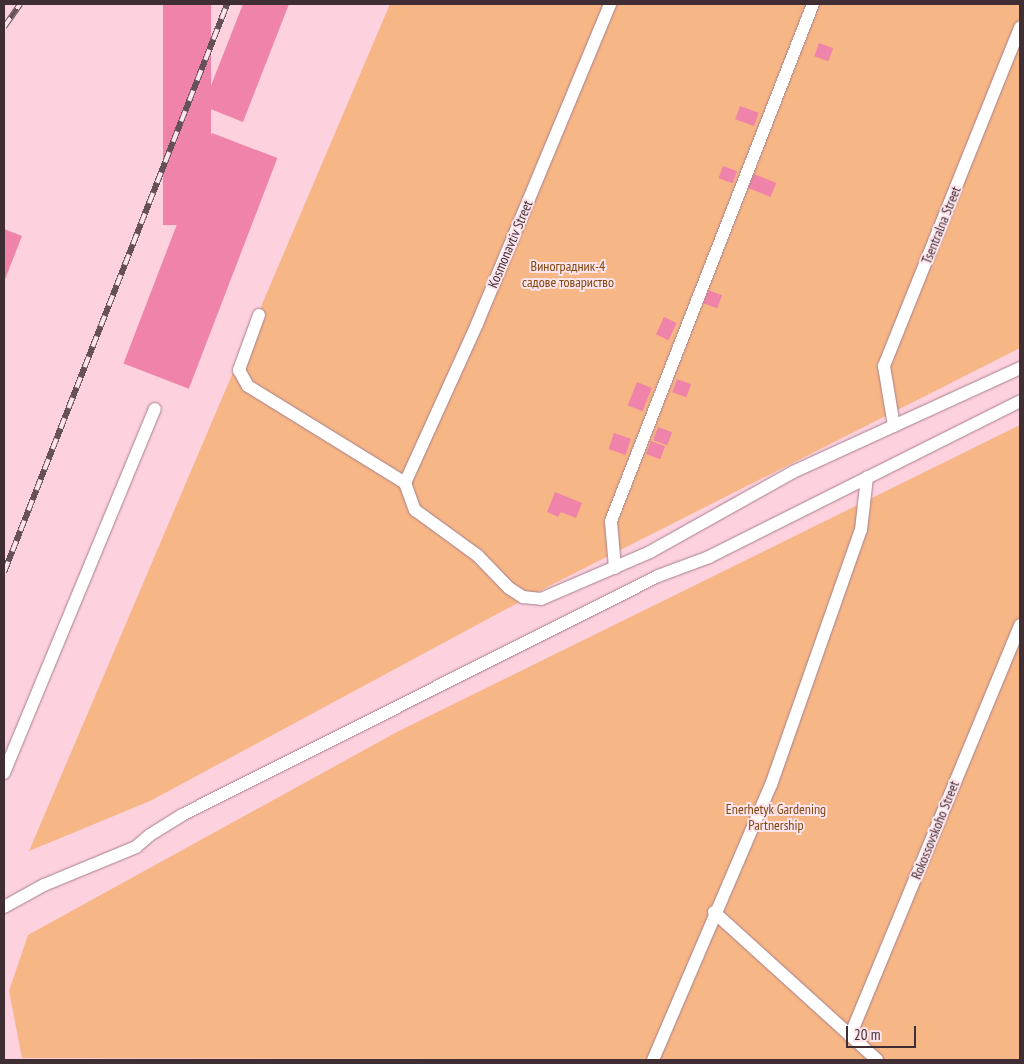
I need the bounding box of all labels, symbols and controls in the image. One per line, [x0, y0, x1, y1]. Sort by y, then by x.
street label: Tsentralna Street [918, 184, 964, 266]
street label: Kosmonavtiv Street [484, 198, 536, 290]
park label: Виноградник-4 садове товариство [522, 258, 614, 290]
street label: Rokossovskoho Street [908, 778, 962, 882]
park label: Enerhetyk Gardening Partnership [726, 801, 826, 834]
scale bar [849, 1016, 919, 1048]
text: 20 m [854, 1025, 880, 1044]

